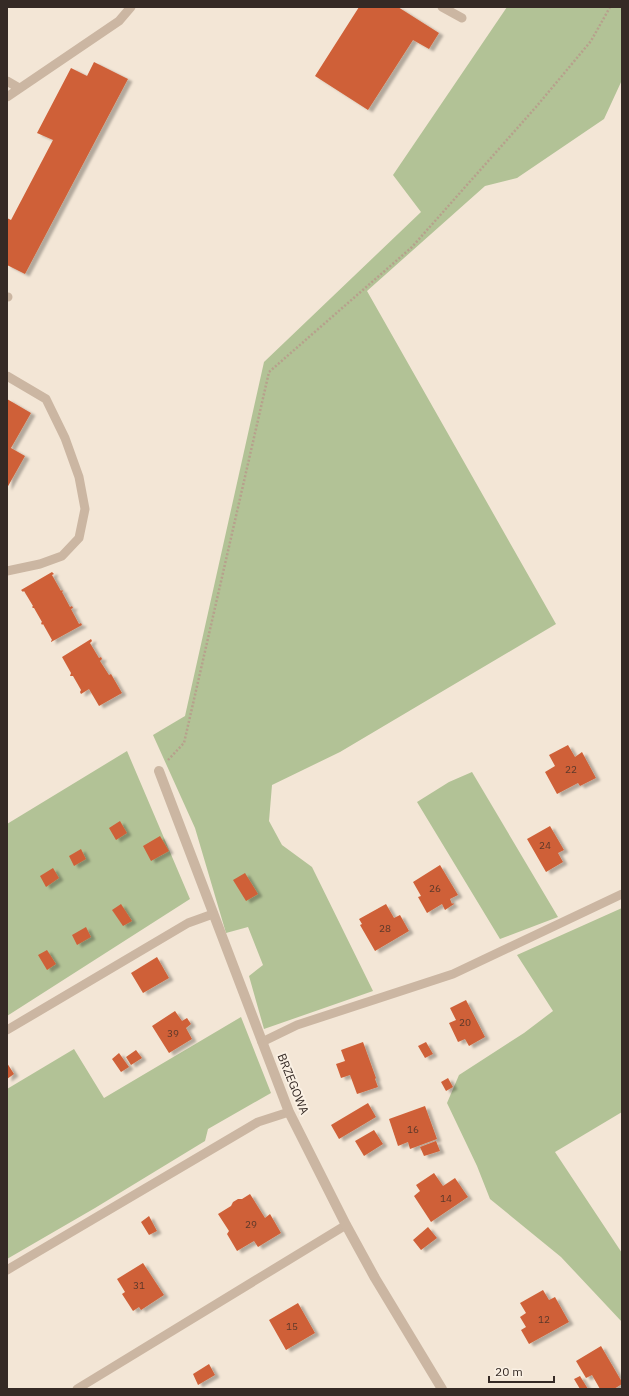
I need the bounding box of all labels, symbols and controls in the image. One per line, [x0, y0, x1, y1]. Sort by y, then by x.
house number: 22 [565, 763, 577, 776]
house number: 24 [539, 839, 551, 852]
house number: 26 [429, 882, 441, 895]
house number: 28 [379, 922, 391, 935]
house number: 20 [459, 1016, 471, 1029]
house number: 39 [167, 1027, 179, 1040]
street label: BRZEGOWA [274, 1051, 313, 1117]
house number: 16 [407, 1123, 419, 1136]
house number: 14 [440, 1192, 452, 1205]
house number: 29 [245, 1218, 257, 1231]
house number: 31 [133, 1279, 145, 1292]
house number: 12 [538, 1313, 550, 1326]
house number: 15 [286, 1320, 298, 1333]
scale bar [489, 1358, 554, 1384]
text: 20 m [495, 1364, 523, 1379]

